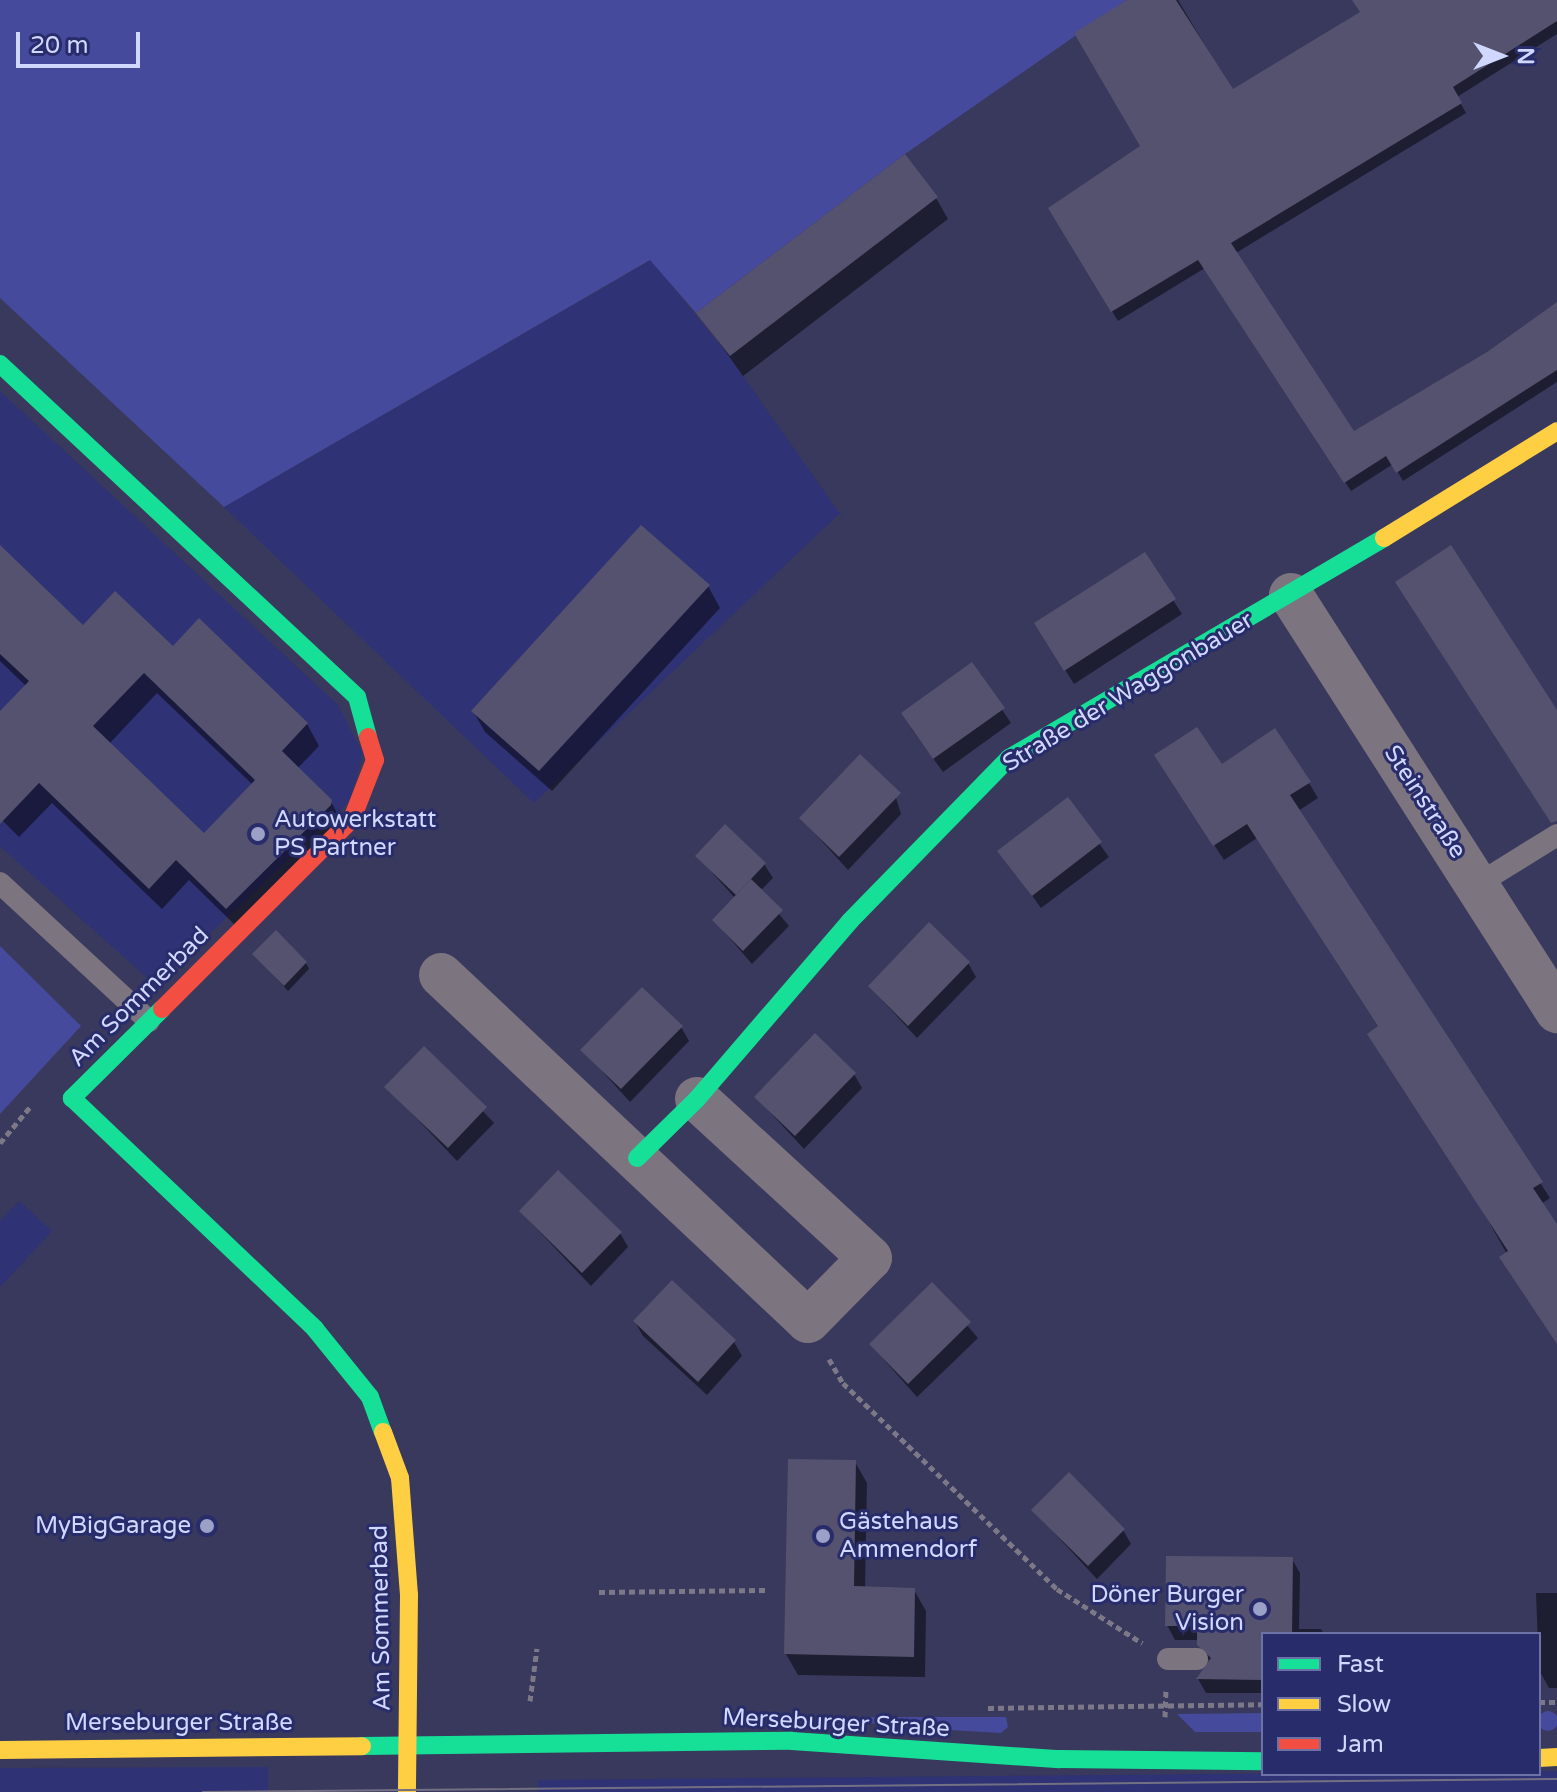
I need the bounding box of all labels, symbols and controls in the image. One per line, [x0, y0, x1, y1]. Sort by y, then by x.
scale bar [20, 16, 144, 66]
north arrow [1461, 16, 1541, 96]
text: 20 m [30, 31, 88, 60]
text: N [1512, 47, 1538, 65]
street label: Straße der Waggonbauer [998, 606, 1258, 778]
street label: Steinstraße [1378, 740, 1472, 864]
place label: Autowerkstatt PS Partner [274, 806, 436, 862]
marker: Autowerkstatt PS Partner [249, 825, 267, 843]
street label: Am Sommerbad [63, 921, 215, 1073]
place label: Gästehaus Ammendorf [839, 1508, 977, 1564]
place label: MyBigGarage [35, 1512, 191, 1540]
marker: MyBigGarage [198, 1517, 216, 1535]
street label: Am Sommerbad [365, 1525, 397, 1711]
marker: Gästehaus Ammendorf [814, 1527, 832, 1545]
place label: Döner Burger Vision [1090, 1581, 1244, 1637]
marker: Döner Burger Vision [1251, 1600, 1269, 1618]
legend [1261, 1632, 1541, 1776]
text: Fast [1337, 1650, 1384, 1679]
text: Slow [1337, 1690, 1391, 1719]
street label: Merseburger Straße [722, 1703, 950, 1743]
street label: Merseburger Straße [65, 1709, 293, 1737]
text: Jam [1337, 1730, 1384, 1759]

